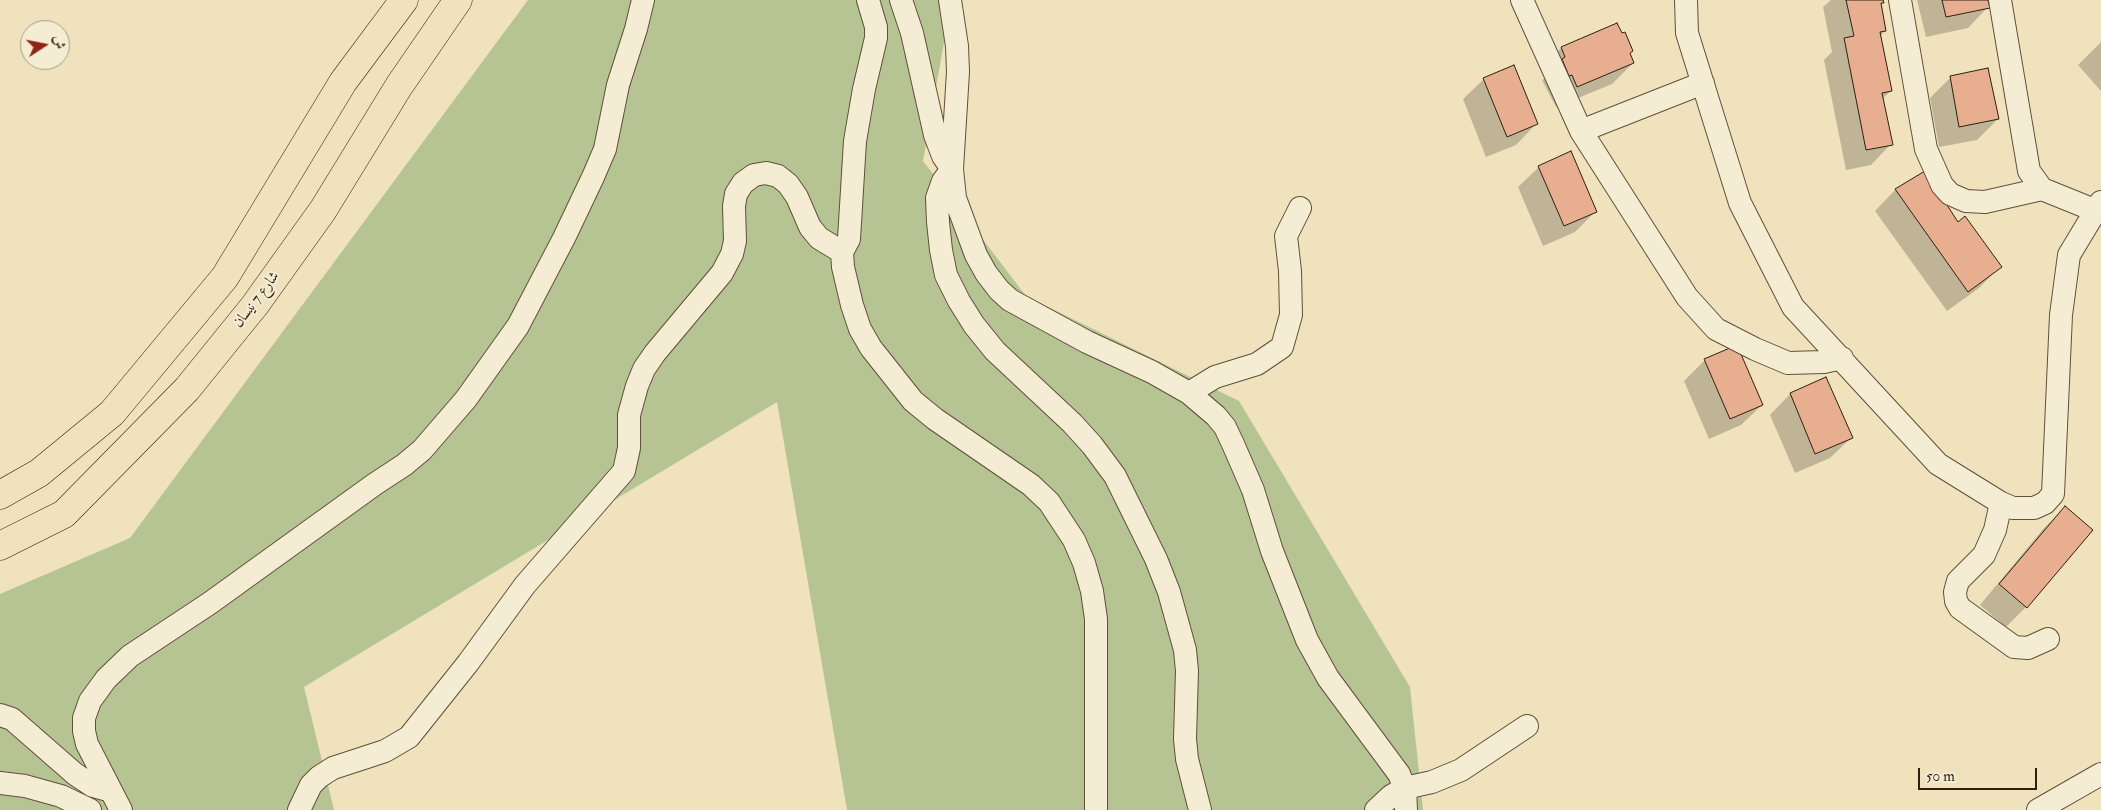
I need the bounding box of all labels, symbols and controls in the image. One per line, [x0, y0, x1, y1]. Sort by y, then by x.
north arrow [20, 20, 70, 70]
text: ش [50, 34, 69, 51]
street label: شارع 7 نيسان [230, 268, 284, 332]
scale bar [1921, 758, 2040, 790]
text: 50 m [1926, 767, 1955, 786]

